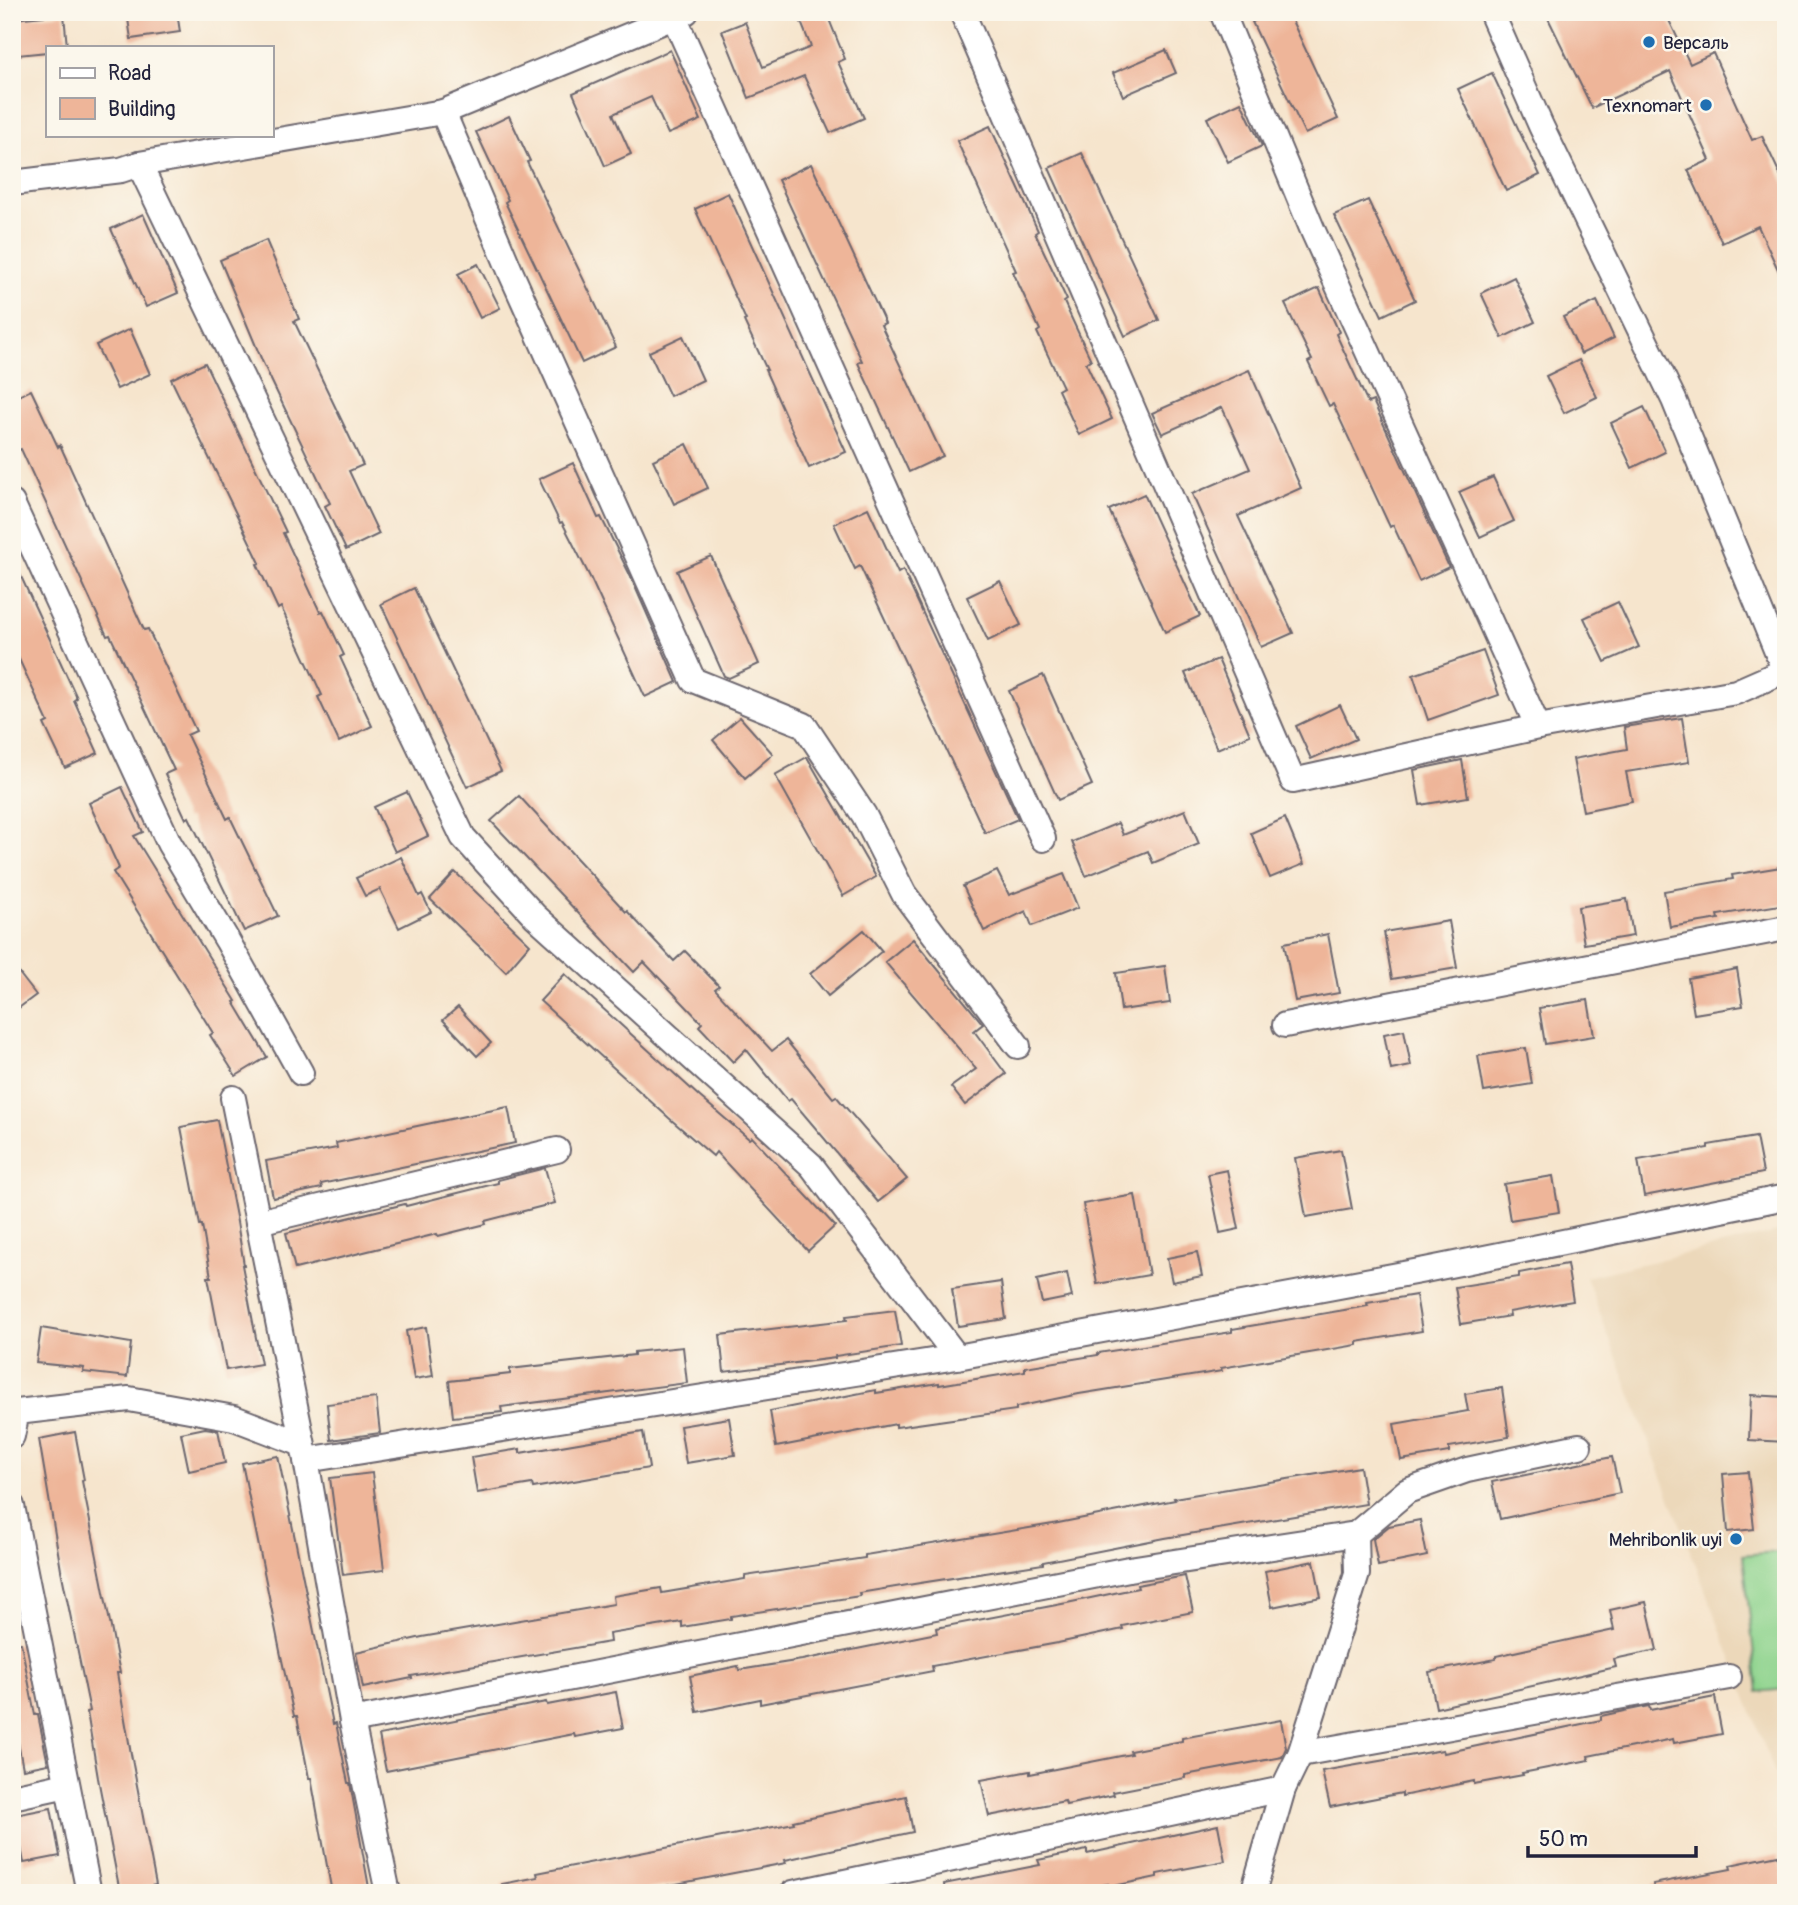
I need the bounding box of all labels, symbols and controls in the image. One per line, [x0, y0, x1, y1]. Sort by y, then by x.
place label: Версаль [1663, 31, 1729, 55]
marker: Версаль [1641, 34, 1657, 50]
legend [46, 46, 273, 136]
text: Road [108, 60, 152, 87]
place label: Texnomart [1603, 94, 1692, 118]
text: Building [108, 96, 175, 123]
marker: Texnomart [1698, 97, 1714, 113]
place label: Mehribonlik uyi [1609, 1528, 1722, 1552]
marker: Mehribonlik uyi [1728, 1531, 1744, 1547]
scale bar [1528, 1814, 1696, 1858]
text: 50 m [1539, 1826, 1588, 1853]

